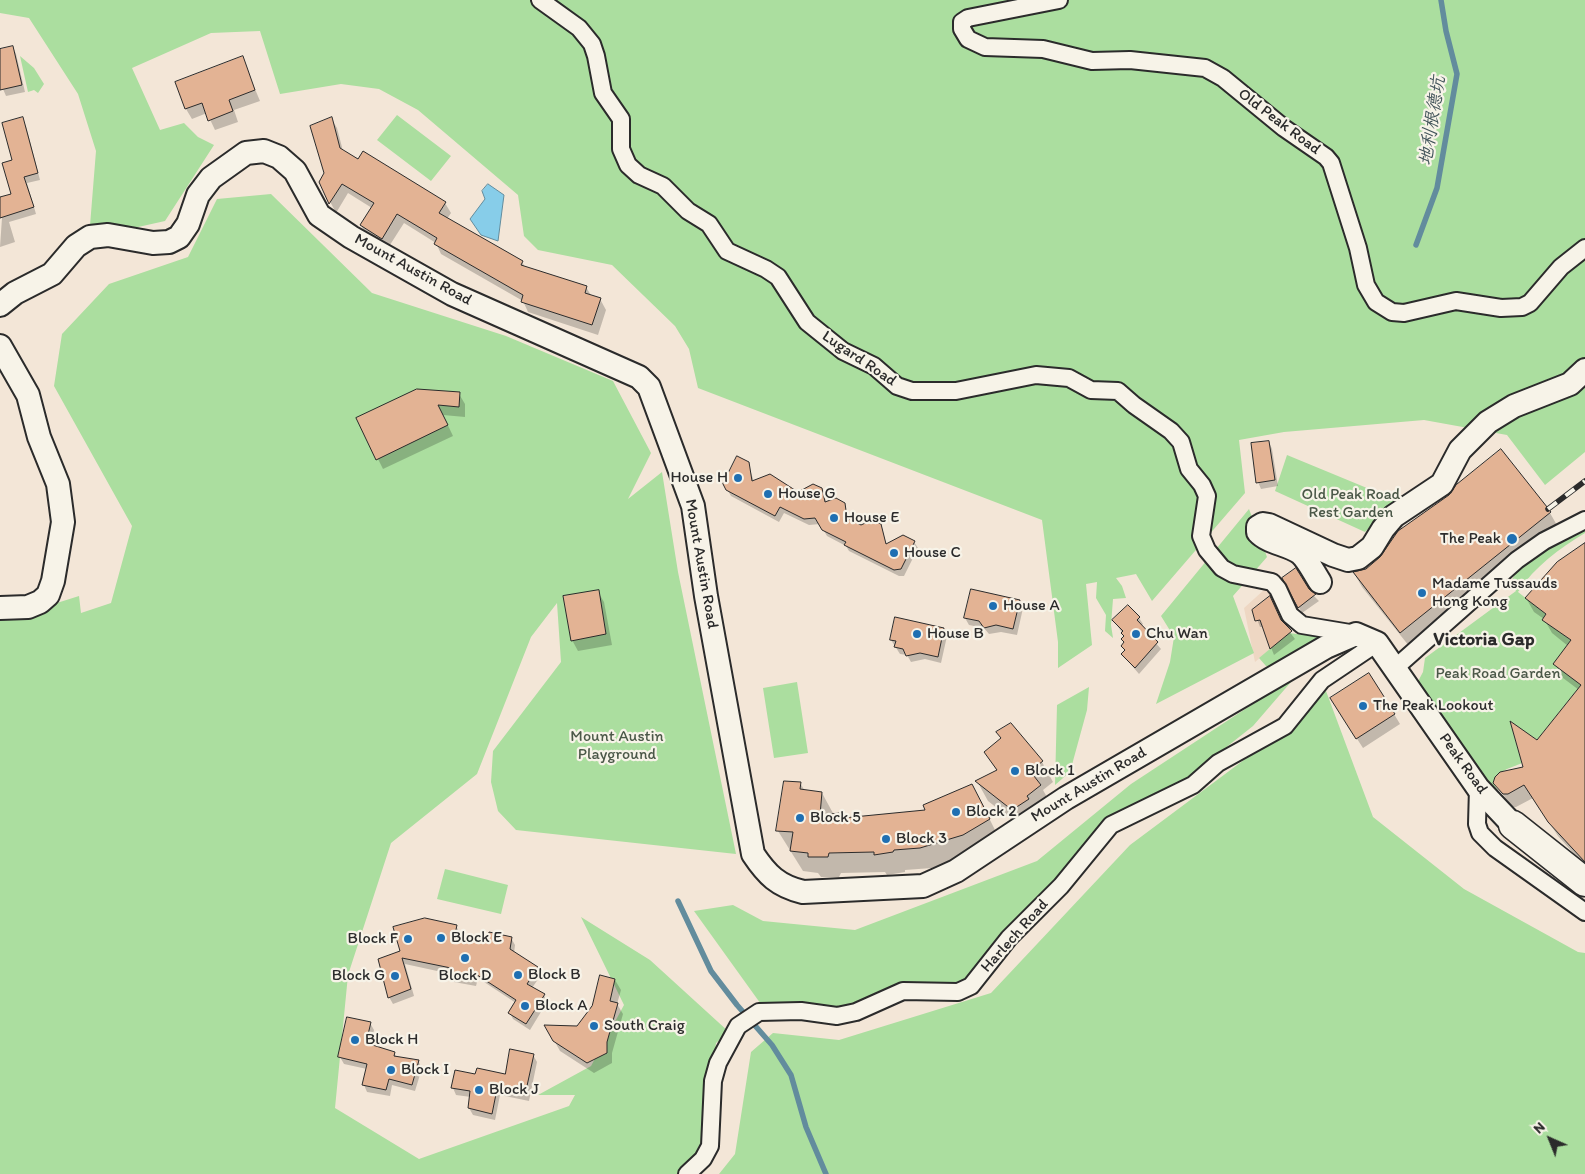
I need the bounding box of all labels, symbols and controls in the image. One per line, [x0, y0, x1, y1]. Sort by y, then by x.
water label: 地利根德坑 [1415, 75, 1451, 167]
street label: Old Peak Road [1234, 85, 1324, 159]
street label: Mount Austin Road [351, 230, 475, 310]
street label: Lugard Road [818, 327, 900, 391]
place label: House H [670, 468, 728, 488]
marker: House H [732, 472, 744, 484]
place label: House G [778, 484, 835, 504]
park label: Old Peak Road Rest Garden [1302, 485, 1400, 523]
marker: House G [762, 488, 774, 500]
street label: Mount Austin Road [680, 498, 722, 630]
place label: House E [844, 508, 899, 528]
marker: House E [828, 512, 840, 524]
place label: The Peak [1440, 529, 1501, 549]
marker: The Peak [1505, 532, 1519, 546]
place label: House C [904, 543, 961, 563]
marker: House C [888, 547, 900, 559]
place label: Madame Tussauds Hong Kong [1432, 574, 1557, 612]
marker: Madame Tussauds Hong Kong [1416, 587, 1428, 599]
place label: House A [1003, 596, 1060, 616]
marker: House A [987, 600, 999, 612]
place label: House B [927, 624, 984, 644]
place label: Chu Wan [1146, 624, 1208, 644]
marker: House B [911, 628, 923, 640]
marker: Chu Wan [1130, 628, 1142, 640]
district label: Victoria Gap [1433, 629, 1535, 651]
park label: Peak Road Garden [1435, 664, 1561, 684]
place label: The Peak Lookout [1373, 696, 1493, 716]
marker: The Peak Lookout [1357, 700, 1369, 712]
park label: Mount Austin Playground [570, 727, 664, 765]
street label: Peak Road [1435, 730, 1491, 798]
street label: Mount Austin Road [1028, 743, 1150, 827]
place label: Block 1 [1025, 761, 1075, 781]
marker: Block 1 [1009, 765, 1021, 777]
place label: Block 2 [966, 802, 1017, 822]
marker: Block 2 [950, 806, 962, 818]
place label: Block 5 [810, 808, 861, 828]
marker: Block 5 [794, 812, 806, 824]
place label: Block 3 [896, 829, 947, 849]
marker: Block 3 [880, 833, 892, 845]
street label: Harlech Road [977, 895, 1053, 977]
place label: Block E [451, 928, 502, 948]
place label: Block F [348, 929, 398, 949]
marker: Block E [435, 932, 447, 944]
marker: Block F [402, 933, 414, 945]
marker: Block D [459, 952, 471, 964]
place label: Block B [528, 965, 581, 985]
place label: Block G [332, 966, 385, 986]
place label: Block D [439, 966, 491, 986]
marker: Block B [512, 969, 524, 981]
marker: Block G [389, 970, 401, 982]
place label: Block A [535, 996, 587, 1016]
marker: Block A [519, 1000, 531, 1012]
place label: South Craig [604, 1016, 685, 1036]
marker: South Craig [588, 1020, 600, 1032]
place label: Block H [365, 1030, 418, 1050]
marker: Block H [349, 1034, 361, 1046]
place label: Block I [401, 1060, 449, 1080]
marker: Block I [385, 1064, 397, 1076]
place label: Block J [489, 1080, 539, 1100]
marker: Block J [473, 1084, 485, 1096]
north arrow [1525, 1114, 1575, 1164]
text: N [1530, 1118, 1549, 1137]

